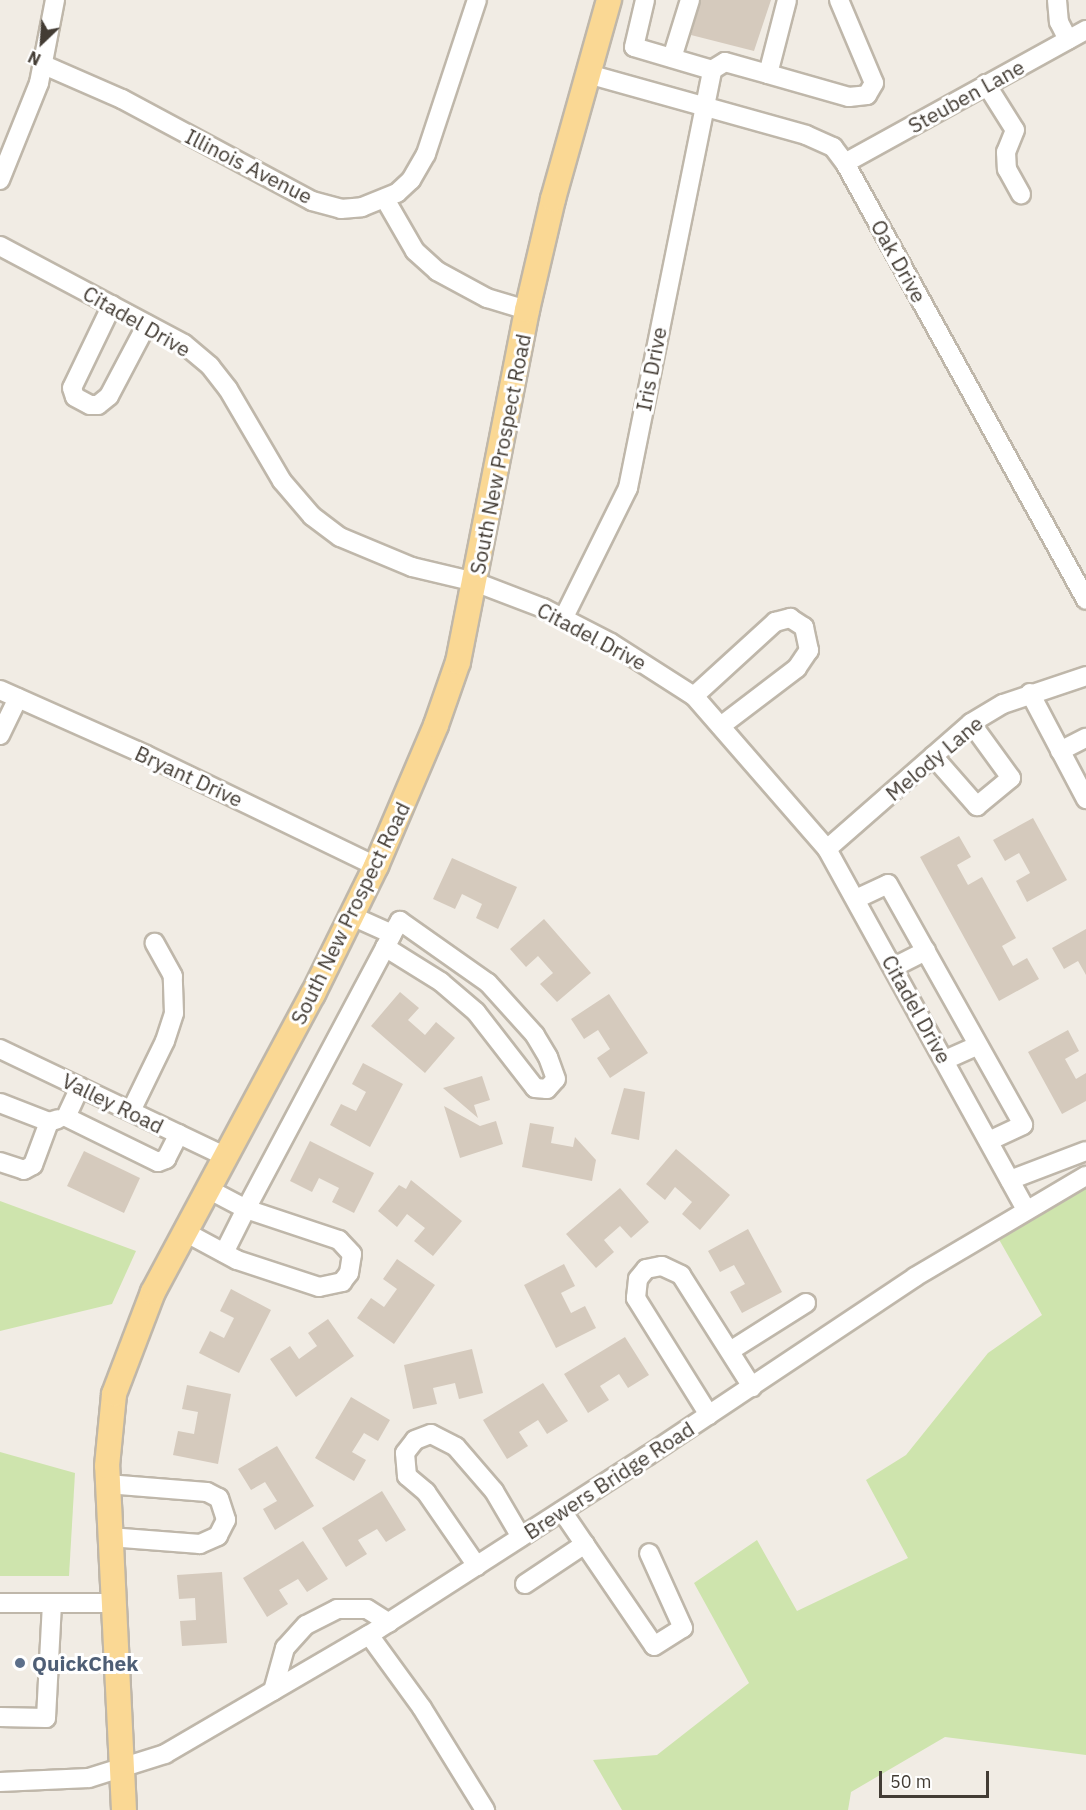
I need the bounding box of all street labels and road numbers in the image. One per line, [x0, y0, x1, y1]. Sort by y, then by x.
street label: Steuben Lane [904, 54, 1028, 138]
street label: Illinois Avenue [181, 123, 317, 209]
street label: Oak Drive [866, 215, 932, 307]
street label: Citadel Drive [79, 280, 195, 362]
street label: Iris Drive [630, 325, 672, 413]
street label: South New Prospect Road [464, 332, 536, 576]
street label: Citadel Drive [533, 597, 651, 675]
street label: Melody Lane [880, 710, 988, 806]
street label: Bryant Drive [131, 740, 247, 812]
street label: South New Prospect Road [285, 798, 415, 1028]
street label: Citadel Drive [877, 950, 957, 1068]
street label: Valley Road [58, 1068, 168, 1138]
street label: Brewers Bridge Road [519, 1416, 699, 1544]

